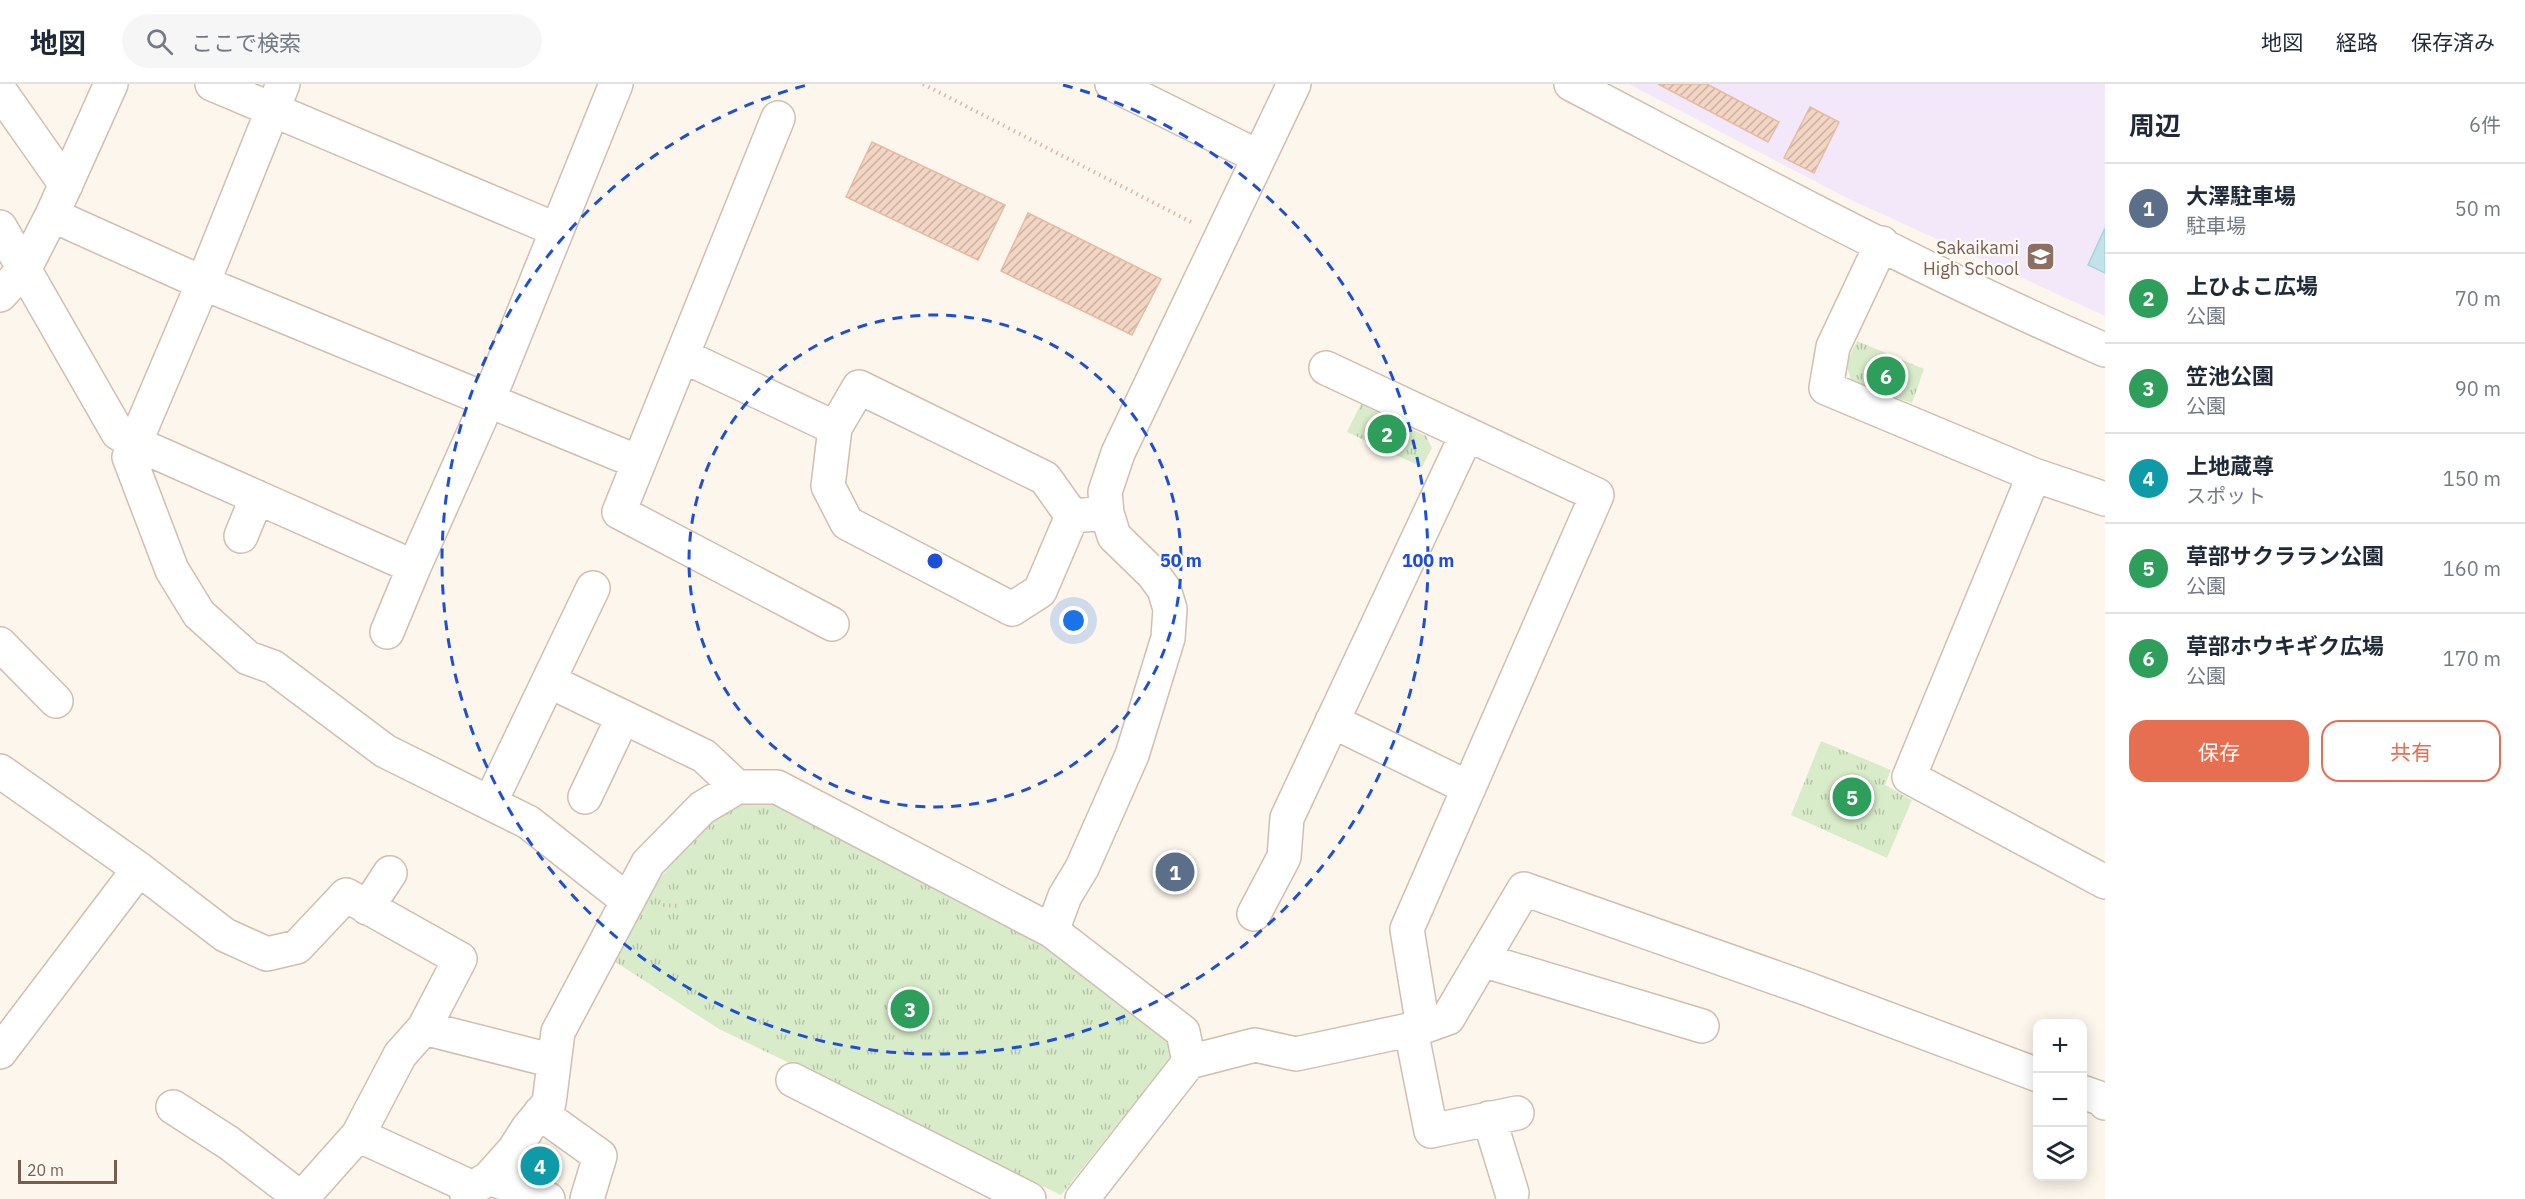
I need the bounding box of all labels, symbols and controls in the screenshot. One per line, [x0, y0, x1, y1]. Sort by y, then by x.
search box [122, 14, 542, 68]
text: 地図 [30, 24, 86, 61]
icon: search [143, 25, 176, 58]
text: ここで検索 [191, 28, 301, 57]
text: 地図 [2261, 28, 2303, 56]
text: 経路 [2336, 28, 2378, 56]
text: 保存済み [2411, 28, 2495, 56]
text: 周辺 [2129, 108, 2181, 142]
text: 6件 [2469, 111, 2501, 138]
text: 大澤駐車場 [2186, 181, 2296, 210]
text: 1 [2143, 195, 2155, 222]
text: 50 m [2455, 195, 2501, 222]
text: 駐車場 [2186, 212, 2246, 239]
place label: Sakaikami High School [1923, 236, 2019, 280]
school or university icon: Sakaikami High School [2024, 241, 2056, 273]
text: 上ひよこ広場 [2186, 271, 2318, 300]
text: 2 [2143, 285, 2155, 312]
text: 70 m [2455, 285, 2501, 312]
text: 公園 [2186, 302, 2226, 329]
pin: 6 [1866, 354, 1906, 398]
text: 笠池公園 [2186, 361, 2274, 390]
text: 3 [2143, 375, 2155, 402]
text: 90 m [2455, 375, 2501, 402]
text: 公園 [2186, 392, 2226, 419]
pin: 2 [1368, 412, 1406, 456]
text: 上地蔵尊 [2186, 451, 2274, 480]
text: 4 [2143, 465, 2155, 492]
text: 150 m [2443, 465, 2501, 492]
text: スポット [2186, 482, 2266, 509]
text: 草部サクララン公園 [2186, 541, 2384, 570]
text: 50 m [1160, 549, 1202, 572]
text: 100 m [1402, 549, 1454, 572]
centre of rings [925, 551, 945, 571]
text: 5 [2143, 555, 2155, 582]
text: 160 m [2443, 555, 2501, 582]
text: 公園 [2186, 572, 2226, 599]
your location [1059, 606, 1088, 635]
text: 草部ホウキギク広場 [2186, 631, 2384, 660]
text: 6 [2143, 645, 2155, 672]
text: 170 m [2443, 645, 2501, 672]
text: 公園 [2186, 662, 2226, 689]
button: 保存 [2129, 720, 2309, 782]
button: 共有 [2321, 720, 2501, 782]
pin: 5 [1832, 774, 1872, 820]
pin: 1 [1156, 850, 1194, 894]
pin: 3 [890, 986, 930, 1032]
map controls [2033, 1019, 2087, 1181]
button: + [2033, 1019, 2087, 1073]
button: − [2033, 1073, 2087, 1127]
button: layers [2033, 1127, 2087, 1181]
pin: 4 [520, 1144, 560, 1188]
scale bar [18, 1157, 117, 1184]
text: 20 m [27, 1160, 64, 1180]

